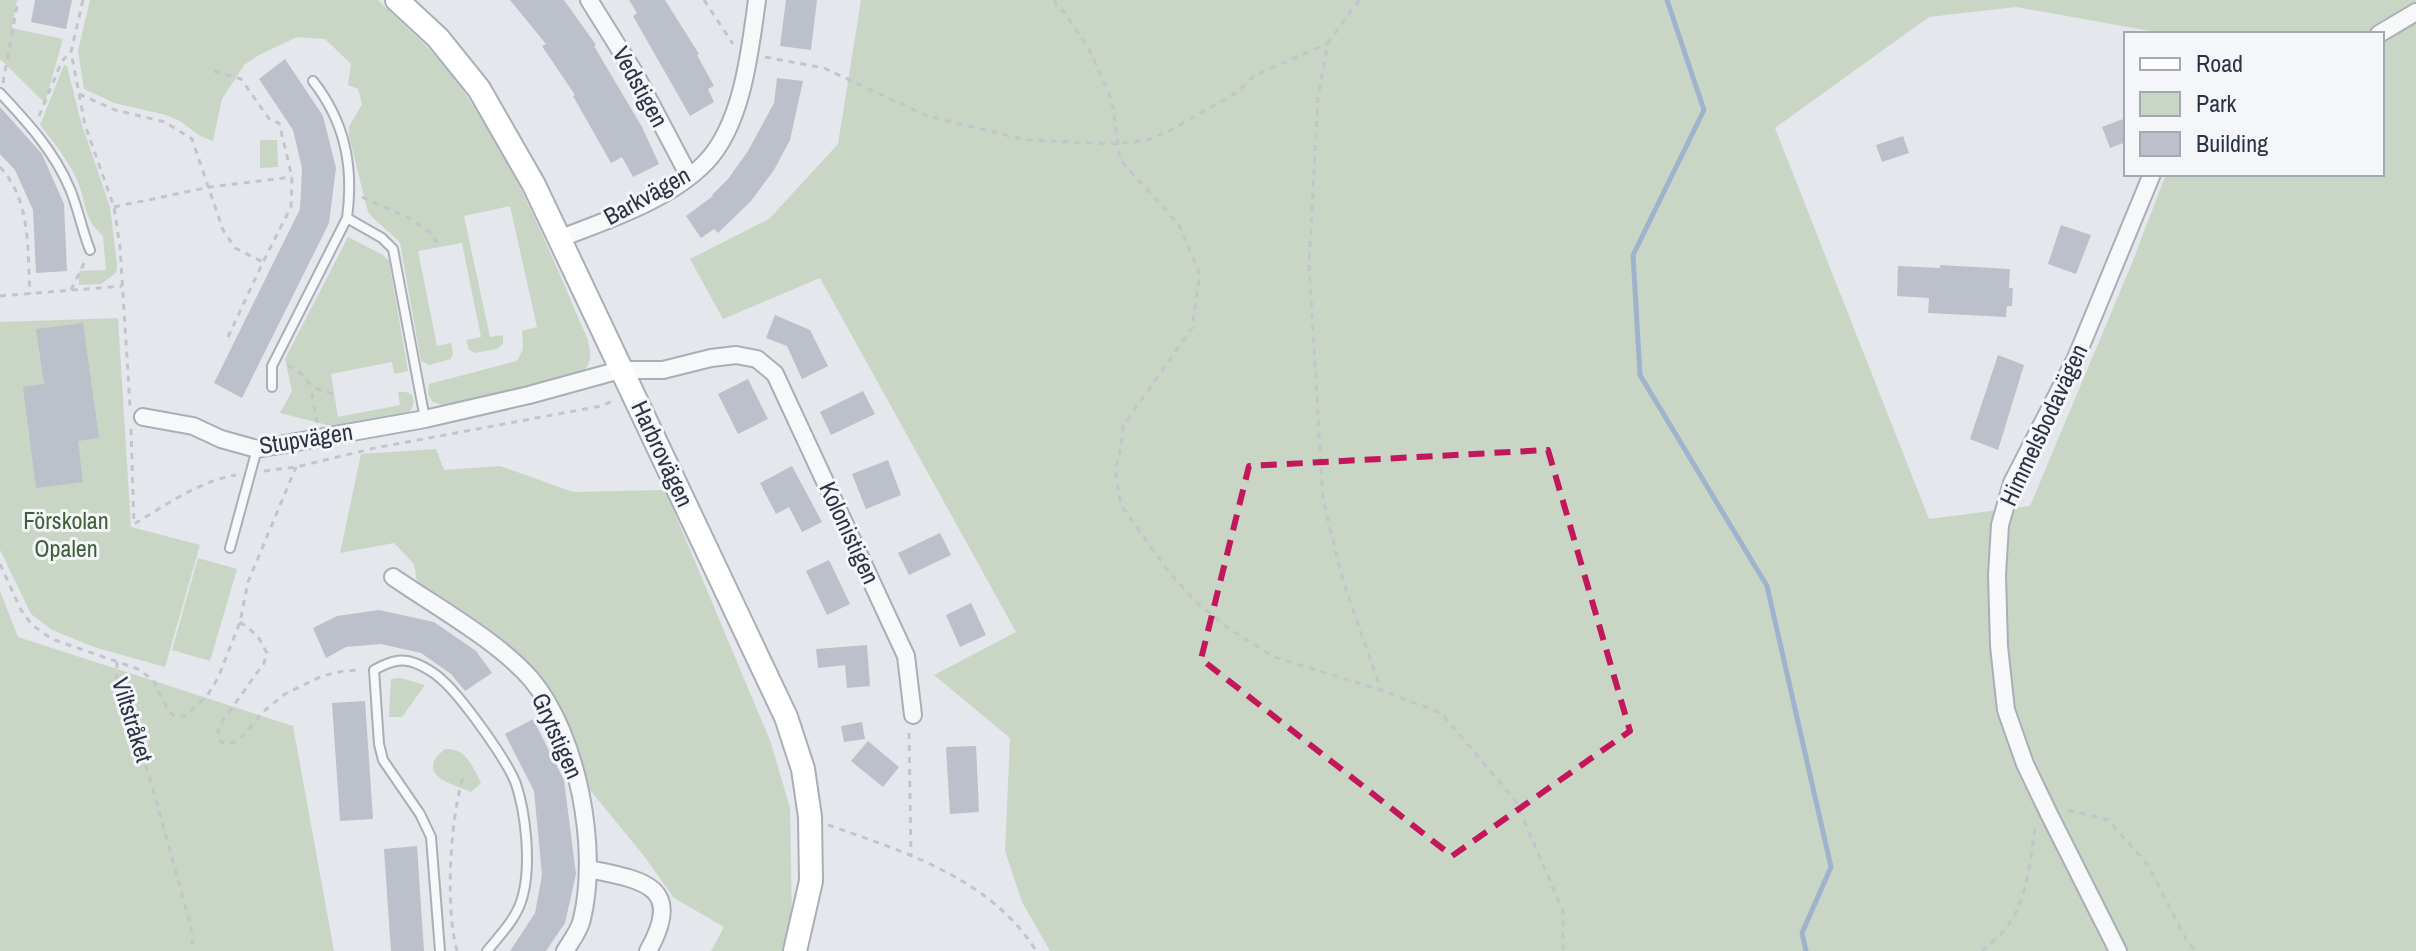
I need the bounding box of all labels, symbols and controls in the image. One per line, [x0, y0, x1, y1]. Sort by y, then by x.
legend [2124, 32, 2384, 176]
street label: Vedstigen [606, 40, 676, 133]
text: Road [2196, 47, 2243, 79]
text: Park [2196, 87, 2237, 119]
text: Building [2196, 127, 2268, 159]
street label: Barkvägen [598, 158, 695, 232]
street label: Himmelsbodavägen [1992, 339, 2095, 511]
street label: Harbrovägen [624, 395, 701, 512]
street label: Stupvägen [257, 415, 355, 461]
street label: Kolonistigen [812, 476, 888, 589]
park label: Förskolan Opalen [23, 504, 109, 564]
street label: Viltstråket [105, 673, 161, 767]
street label: Grytstigen [525, 688, 591, 784]

